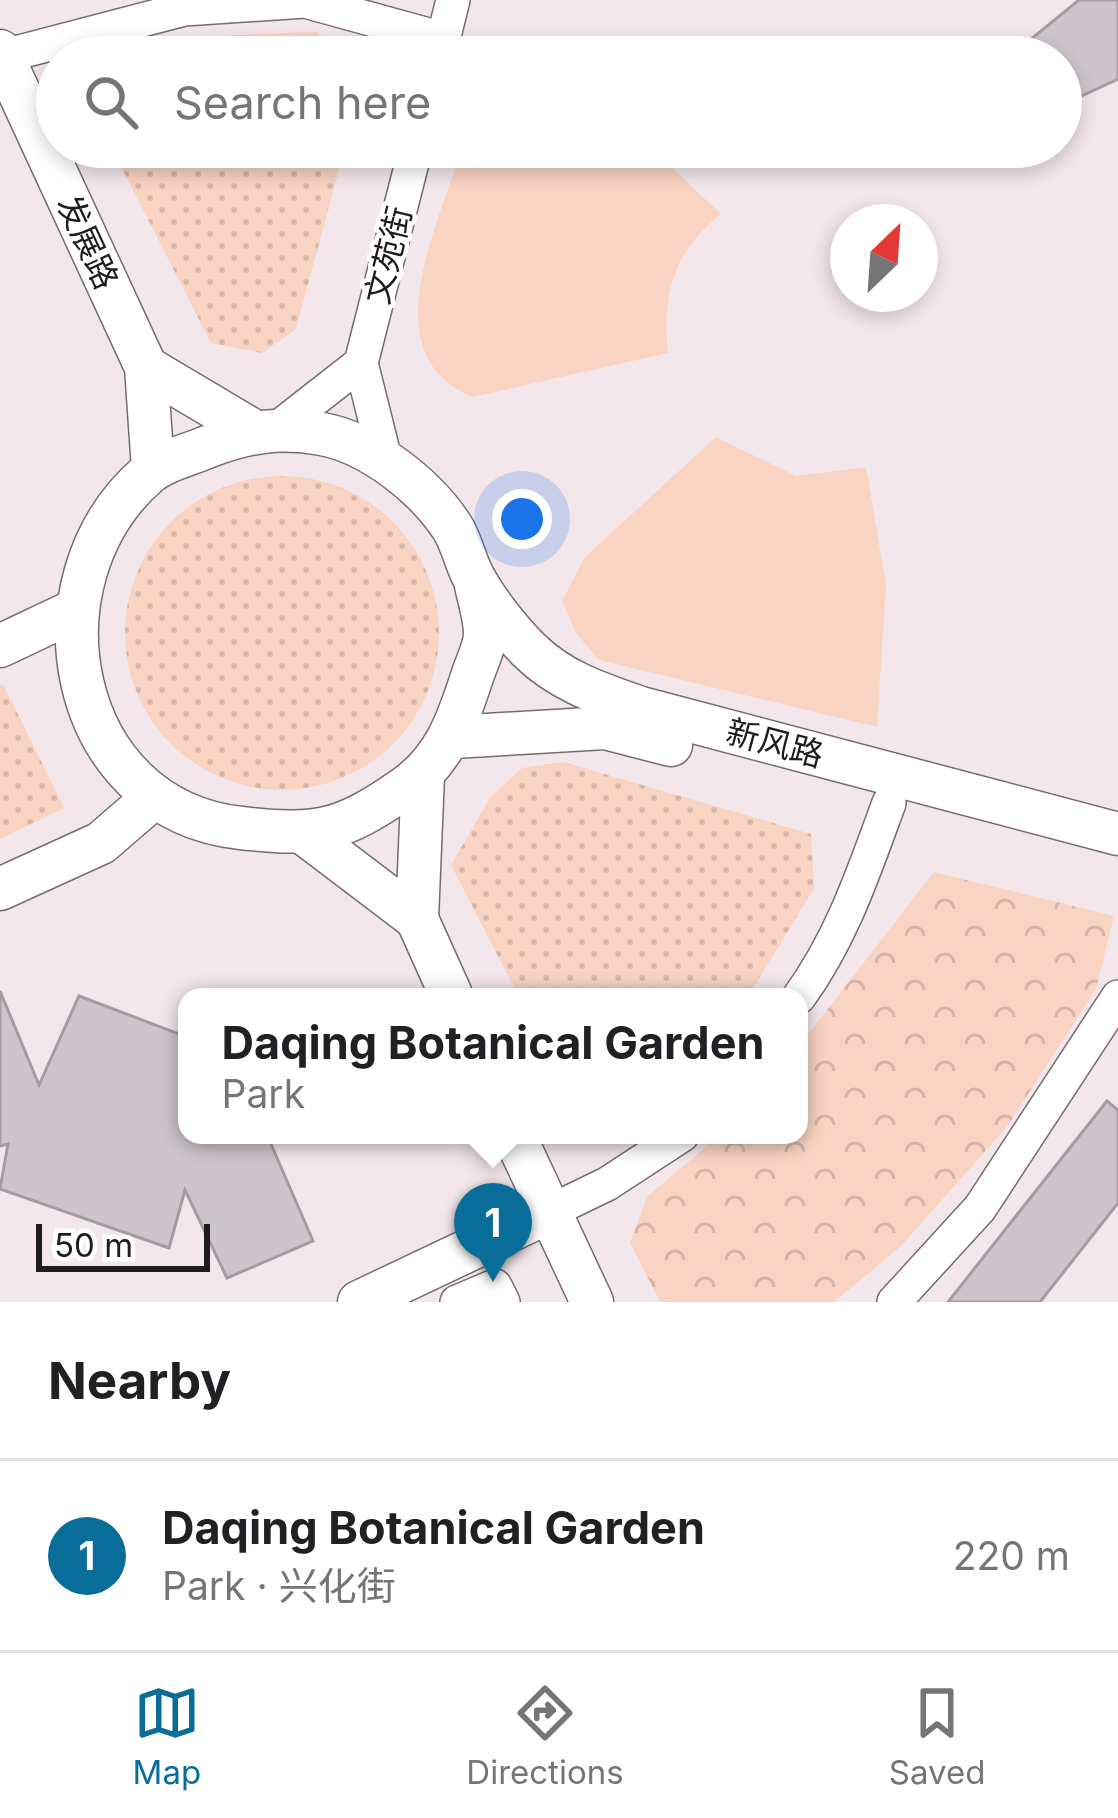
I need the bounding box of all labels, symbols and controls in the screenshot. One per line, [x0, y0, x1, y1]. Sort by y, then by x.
search box [36, 36, 1082, 168]
icon: search [78, 69, 144, 135]
text: Search here [174, 75, 431, 130]
street label: 发展路 [49, 189, 127, 295]
street label: 文苑街 [357, 202, 419, 308]
north arrow [830, 204, 938, 312]
your location [492, 489, 552, 549]
street label: 新风路 [722, 711, 828, 775]
popup [178, 988, 808, 1144]
text: Daqing Botanical Garden [222, 1015, 764, 1070]
text: Park [222, 1070, 305, 1117]
pin: 1 [454, 1183, 532, 1282]
scale bar [36, 1218, 210, 1271]
text: 50 m [54, 1225, 133, 1265]
text: Nearby [48, 1350, 231, 1411]
text: Daqing Botanical Garden [162, 1500, 705, 1555]
text: 1 [79, 1532, 95, 1579]
text: 220 m [953, 1532, 1070, 1579]
text: Park · 兴化街 [162, 1562, 396, 1609]
tab: Map [133, 1680, 201, 1792]
tab: Directions [466, 1680, 624, 1792]
tab: Saved [889, 1680, 985, 1792]

